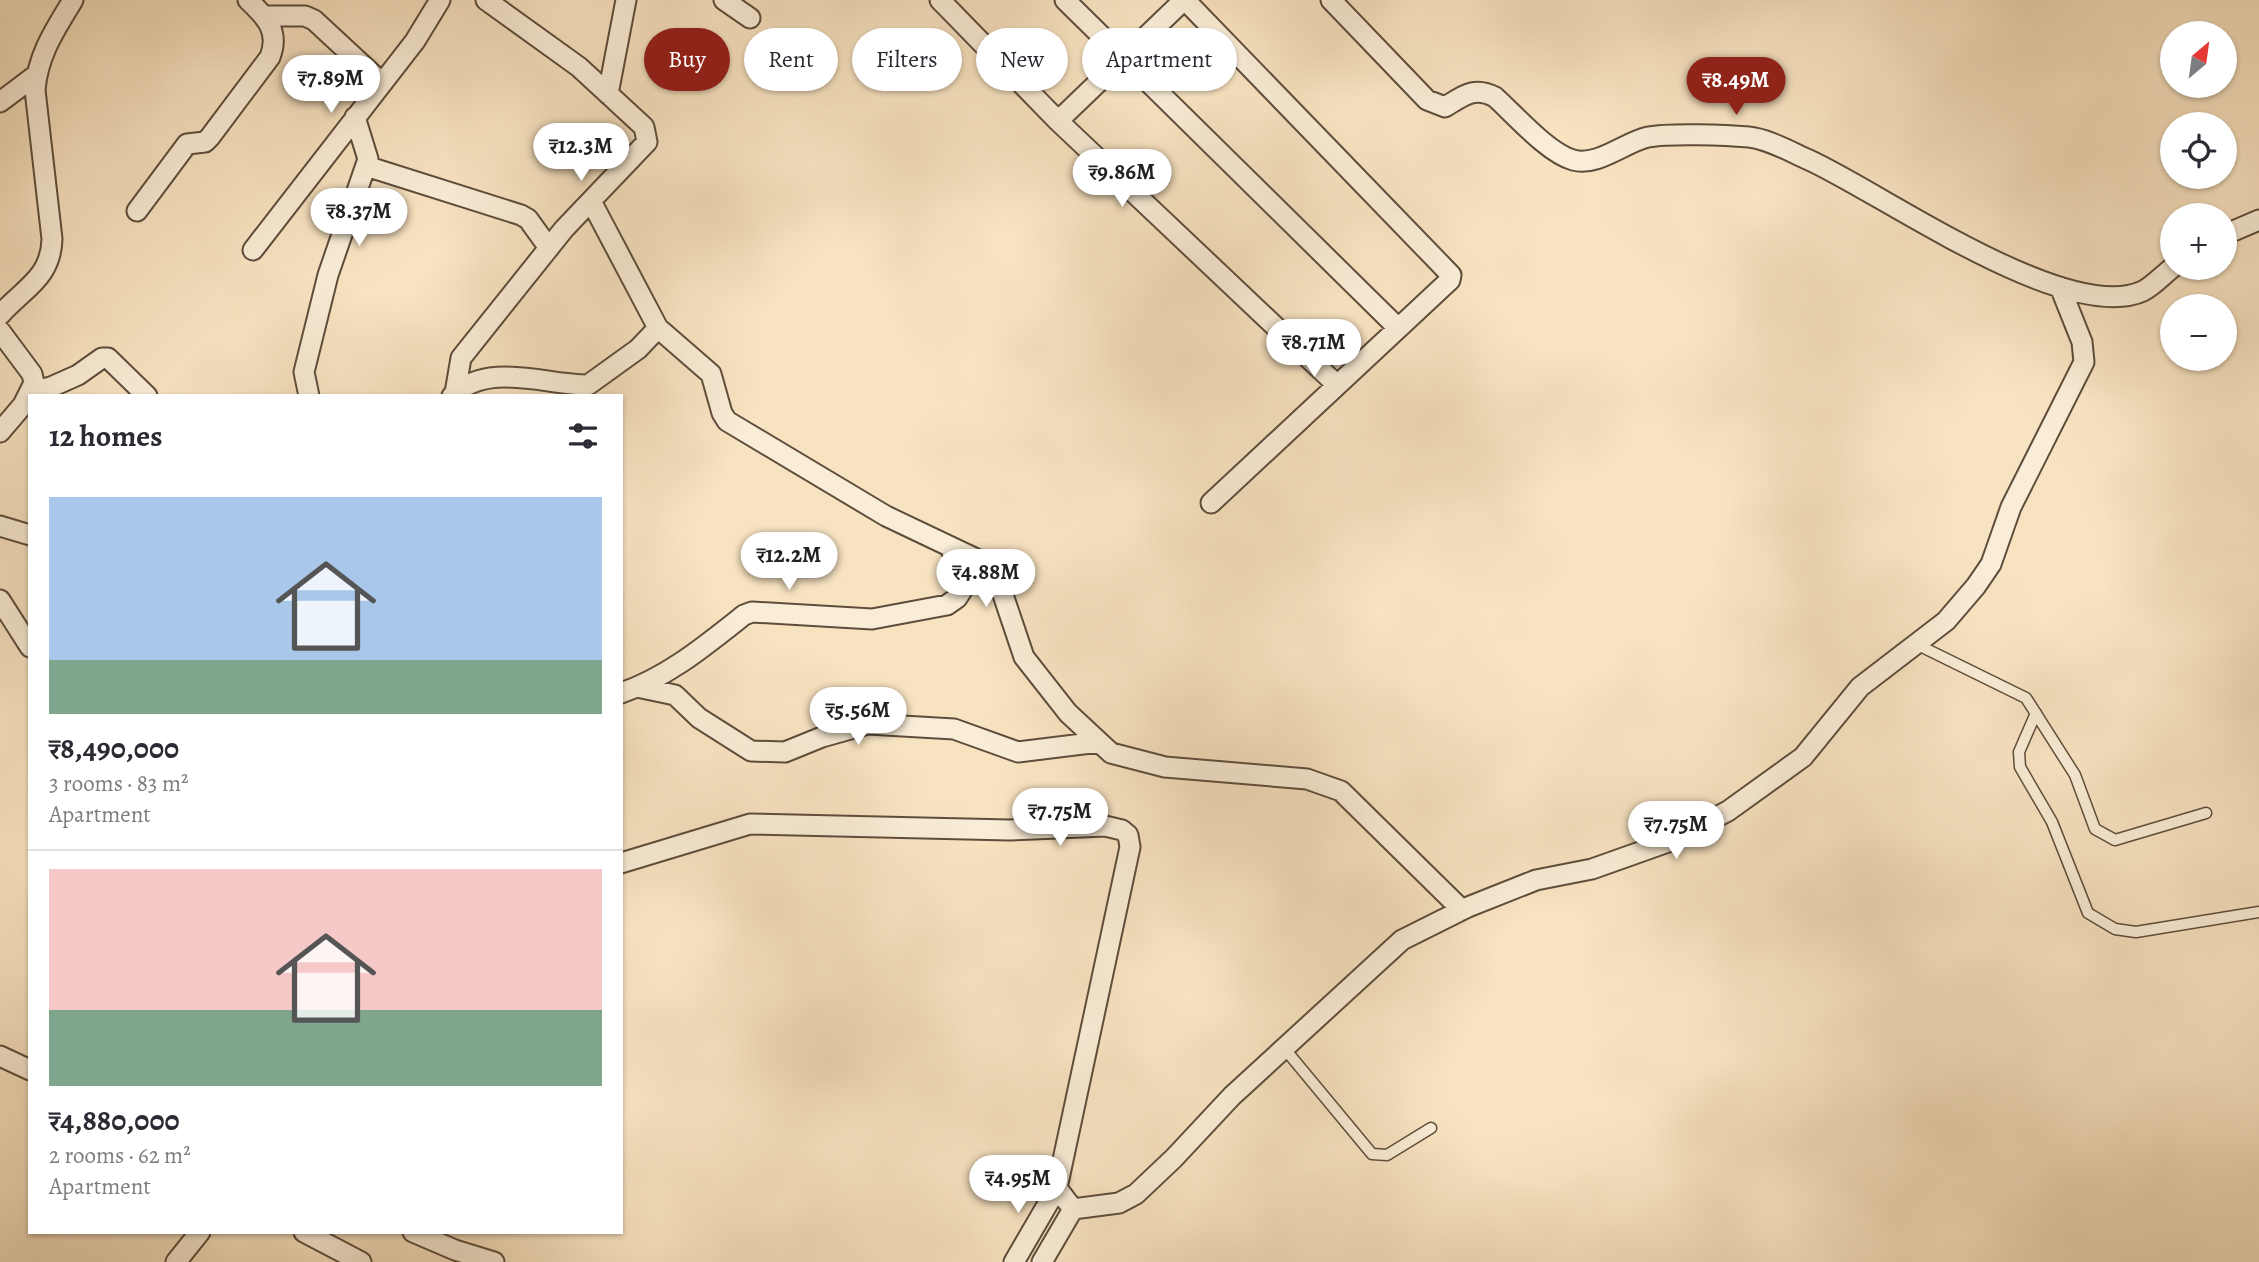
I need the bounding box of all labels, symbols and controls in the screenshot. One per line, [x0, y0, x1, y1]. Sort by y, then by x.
north arrow [2160, 21, 2236, 98]
map controls [2160, 21, 2237, 371]
chip: Buy [644, 28, 730, 91]
chip: Rent [744, 28, 838, 91]
chip: Filters [852, 28, 962, 91]
chip: New [976, 28, 1068, 91]
chip: Apartment [1082, 28, 1237, 91]
pin: ₹7.89M [274, 55, 388, 115]
pin: ₹8.49M [1679, 58, 1793, 117]
text: ₹7.89M [298, 62, 364, 93]
text: ₹8.49M [1703, 64, 1769, 95]
button: locate [2160, 112, 2237, 189]
pin: ₹12.3M [524, 124, 638, 183]
text: ₹12.3M [549, 130, 613, 161]
pin: ₹9.86M [1065, 150, 1179, 209]
text: ₹9.86M [1089, 156, 1155, 187]
pin: ₹8.37M [302, 188, 416, 248]
text: ₹8.37M [326, 195, 392, 226]
button: + [2160, 203, 2237, 280]
button: − [2160, 294, 2237, 371]
pin: ₹8.71M [1257, 320, 1371, 379]
text: ₹8.71M [1282, 326, 1346, 357]
text: 12 homes [49, 416, 162, 456]
icon: filters [564, 417, 602, 455]
pin: ₹12.2M [732, 532, 846, 592]
text: ₹12.2M [757, 539, 821, 570]
icon: home [263, 543, 389, 669]
pin: ₹4.88M [929, 550, 1043, 609]
text: ₹4.88M [952, 556, 1020, 587]
pin: ₹5.56M [801, 688, 915, 747]
text: ₹5.56M [826, 694, 890, 725]
text: ₹8,490,000 [49, 728, 179, 768]
text: 3 rooms · 83 m² [49, 768, 189, 799]
pin: ₹7.75M [1003, 788, 1117, 848]
text: ₹7.75M [1028, 795, 1092, 826]
text: Apartment [49, 799, 151, 830]
pin: ₹7.75M [1619, 802, 1733, 861]
text: ₹7.75M [1644, 808, 1708, 839]
icon: home [263, 915, 389, 1041]
text: ₹4,880,000 [49, 1100, 180, 1140]
text: 2 rooms · 62 m² [49, 1140, 191, 1171]
pin: ₹4.95M [961, 1156, 1075, 1215]
text: ₹4.95M [985, 1162, 1051, 1193]
text: Apartment [49, 1171, 151, 1202]

